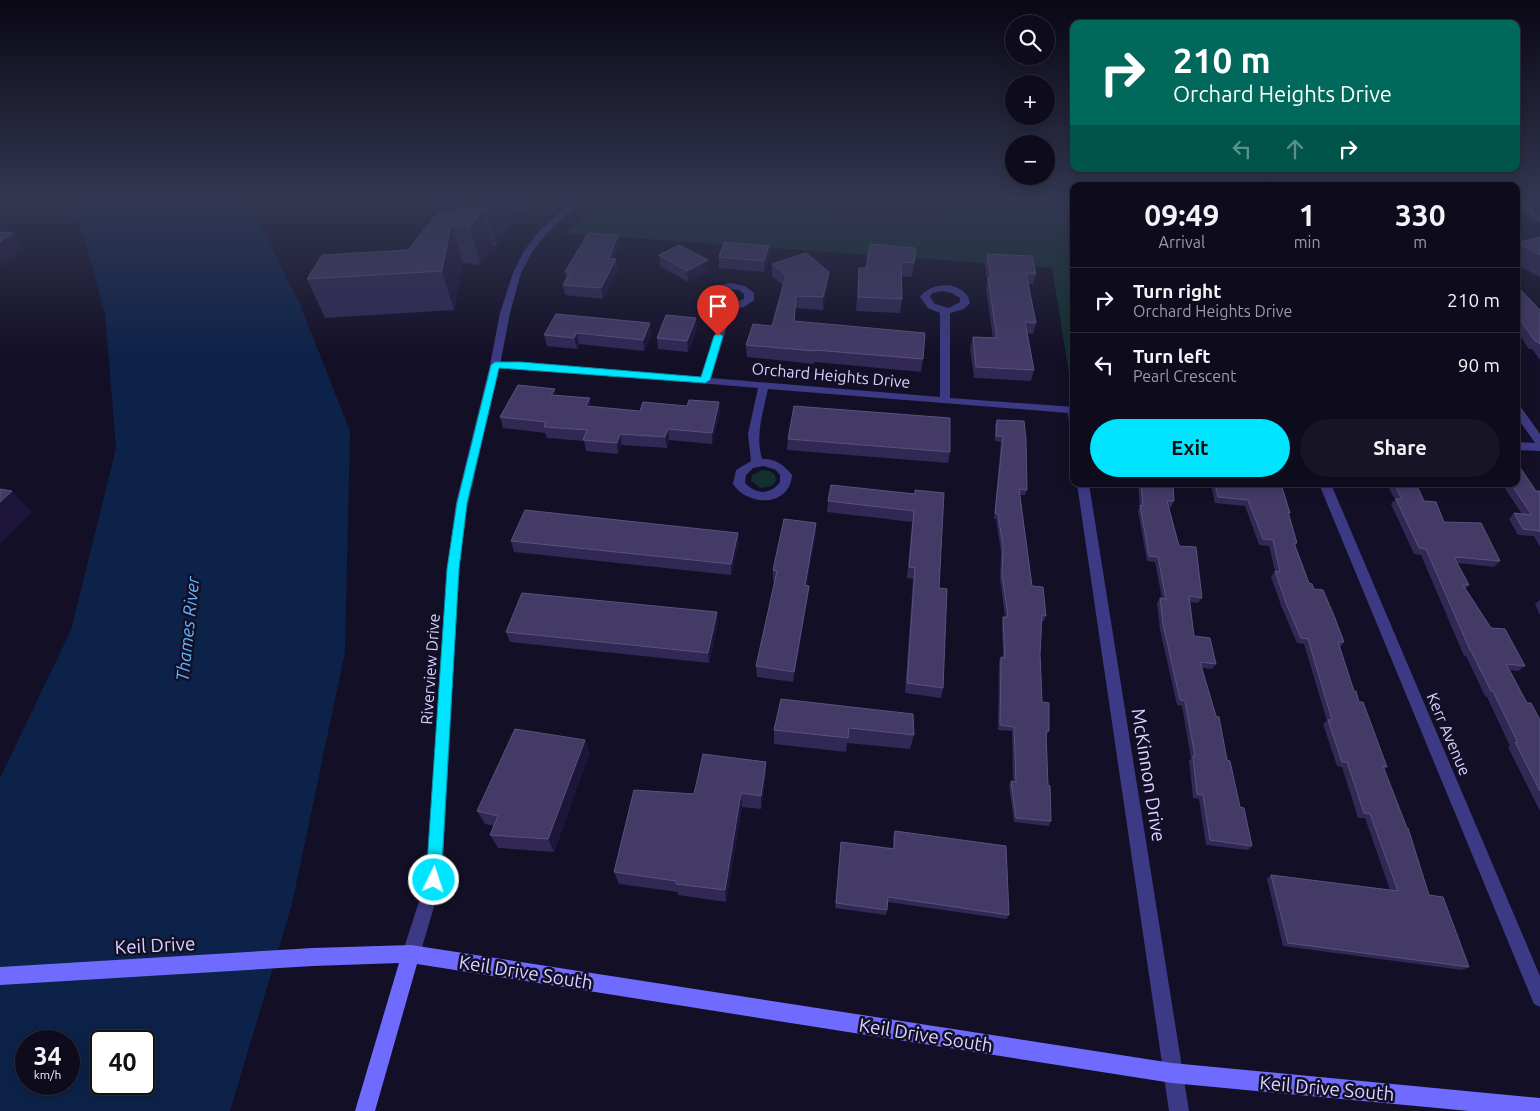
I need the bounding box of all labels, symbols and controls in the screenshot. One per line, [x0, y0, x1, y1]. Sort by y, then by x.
map controls [1005, 15, 1055, 185]
button: search [1005, 15, 1055, 65]
icon: right [1090, 40, 1155, 105]
text: 210 m [1173, 40, 1271, 80]
button: + [1005, 75, 1055, 125]
text: Orchard Heights Drive [1173, 81, 1392, 106]
button: − [1005, 135, 1055, 185]
icon: left [1228, 135, 1256, 163]
icon: ahead [1281, 135, 1309, 163]
icon: right [1334, 135, 1362, 163]
text: 09:49 [1144, 198, 1219, 232]
text: 1 [1299, 198, 1316, 232]
text: 330 [1395, 198, 1446, 232]
text: Arrival [1159, 233, 1205, 251]
text: min [1294, 233, 1321, 251]
text: m [1413, 233, 1427, 251]
text: Turn right [1133, 280, 1221, 302]
pin [697, 285, 739, 336]
icon: right [1090, 286, 1118, 314]
text: 210 m [1447, 289, 1500, 311]
icon: arrive [704, 292, 732, 320]
text: Orchard Heights Drive [1133, 302, 1292, 320]
text: Turn left [1133, 345, 1211, 367]
icon: left [1090, 351, 1118, 379]
text: 90 m [1458, 354, 1500, 376]
street label: Orchard Heights Drive [751, 359, 911, 391]
text: Pearl Crescent [1133, 367, 1237, 385]
button: Exit [1090, 419, 1290, 477]
button: Share [1300, 419, 1500, 477]
water label: Thames River [172, 574, 203, 682]
street label: Riverview Drive [417, 613, 443, 725]
street label: Kerr Avenue [1424, 690, 1474, 778]
street label: McKinnon Drive [1128, 707, 1170, 843]
position arrow [407, 853, 459, 905]
street label: Keil Drive [114, 932, 196, 958]
street label: Keil Drive South [457, 951, 595, 993]
street label: Keil Drive South [857, 1014, 995, 1056]
speed limit sign: 40 [90, 1030, 155, 1095]
text: 34 [33, 1042, 62, 1070]
text: km/h [34, 1068, 61, 1081]
street label: Keil Drive South [1259, 1071, 1395, 1105]

